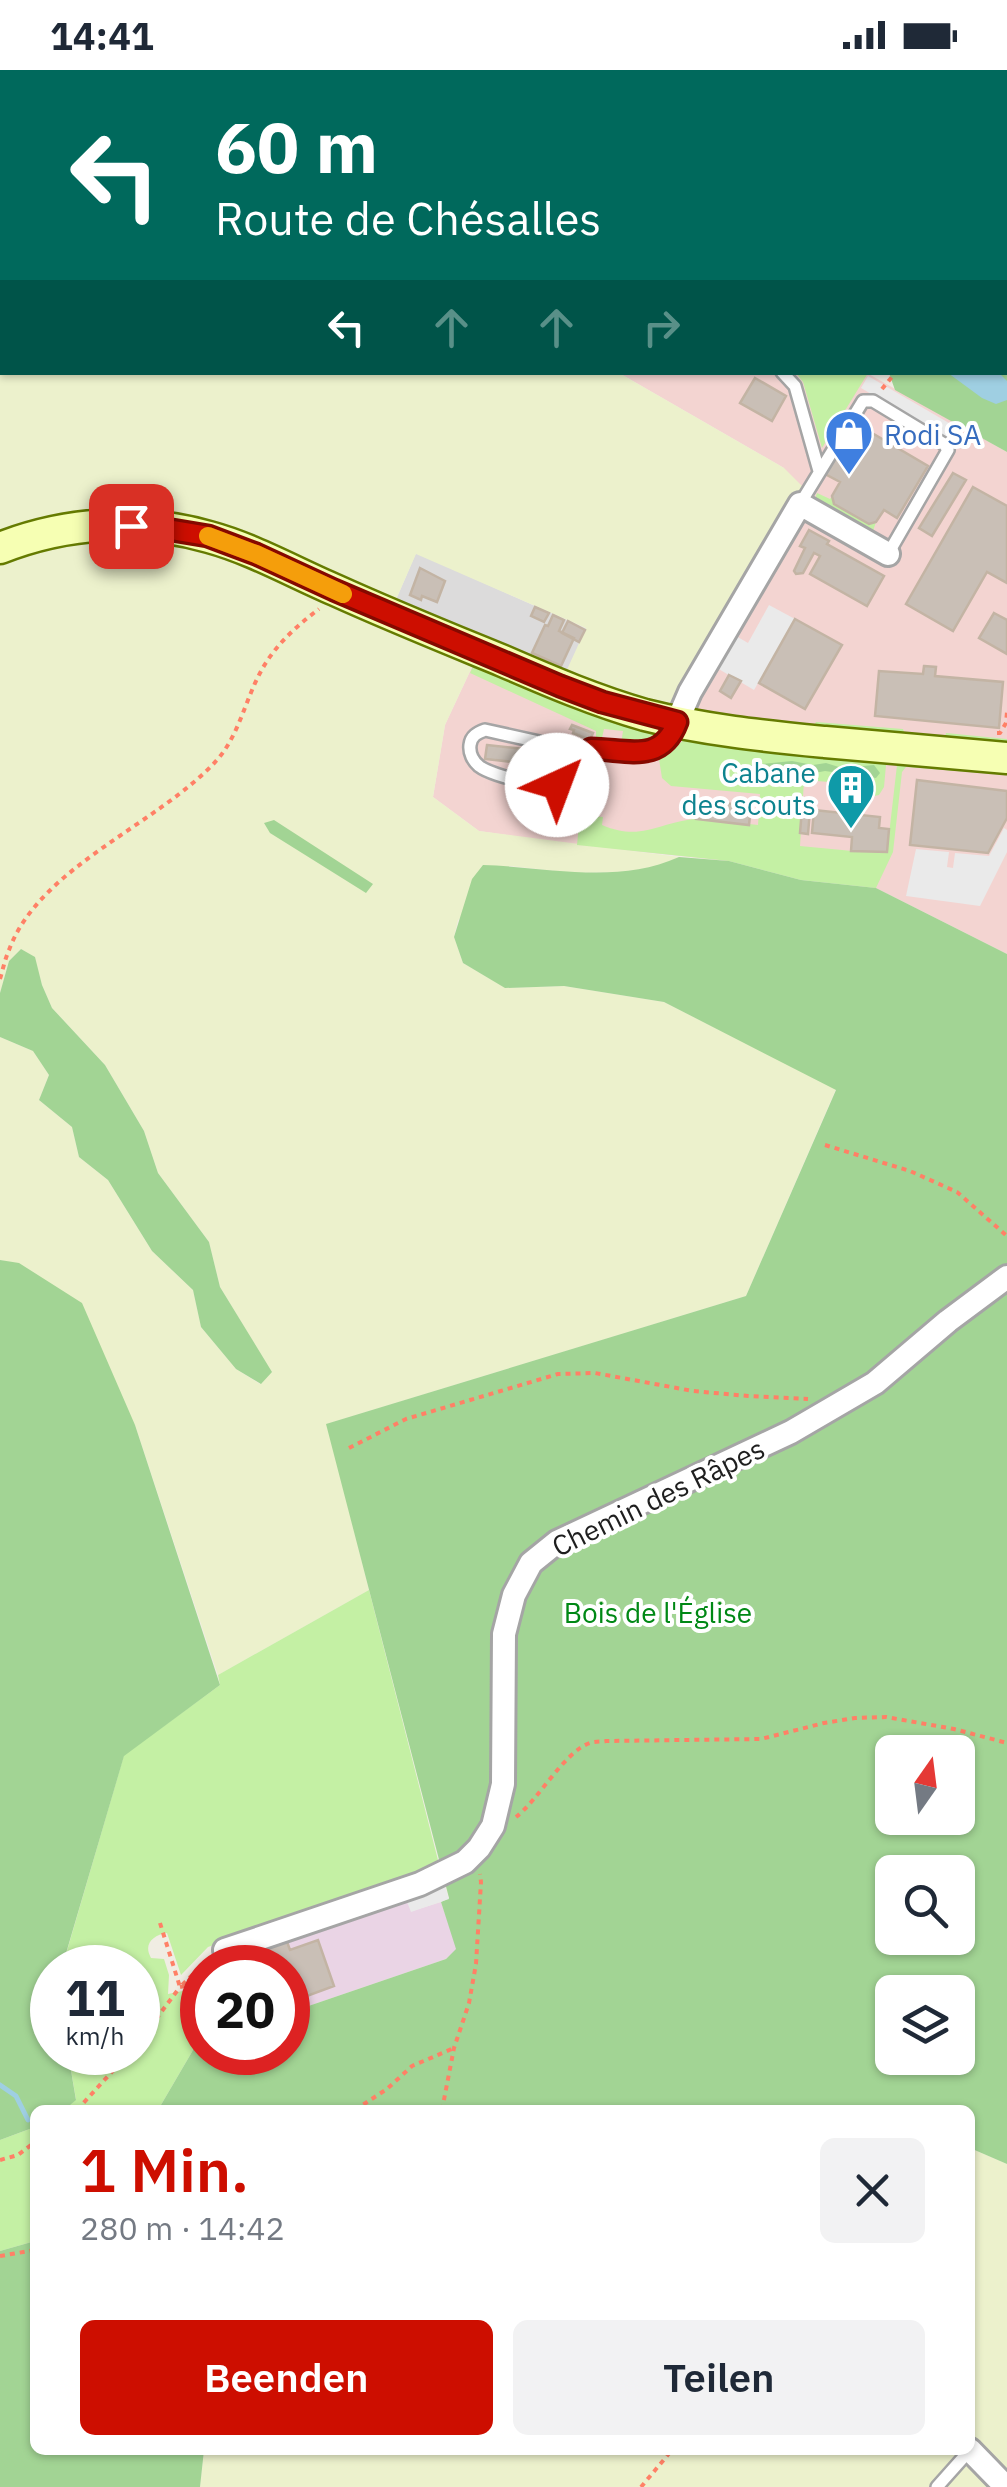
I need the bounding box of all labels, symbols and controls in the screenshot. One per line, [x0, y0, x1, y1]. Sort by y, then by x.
text: 14:41 [50, 11, 154, 60]
text: 60 m [215, 101, 378, 192]
icon: left [50, 110, 180, 240]
text: Route de Chésalles [215, 189, 601, 247]
icon: left [319, 300, 374, 355]
icon: ahead [424, 300, 479, 355]
icon: ahead [529, 300, 584, 355]
icon: right [634, 300, 689, 355]
shop icon: Rodi SA [823, 408, 875, 476]
place label: Rodi SA [884, 416, 981, 453]
pin [89, 484, 174, 569]
icon: arrive [104, 499, 159, 554]
position arrow [505, 733, 609, 837]
place label: Cabane des scouts [682, 754, 816, 823]
building icon: Cabane des scouts [825, 762, 877, 830]
street label: Chemin des Râpes [545, 1429, 771, 1565]
park label: Bois de l'Église [564, 1594, 752, 1631]
north arrow [875, 1735, 975, 1835]
map controls [875, 1735, 975, 2075]
button: search [875, 1855, 975, 1955]
speed limit sign: 20 [180, 1945, 310, 2075]
text: 11 [65, 1965, 125, 2030]
button: layers [875, 1975, 975, 2075]
text: km/h [66, 2019, 124, 2052]
text: 1 Min. [80, 2130, 249, 2209]
button: close [820, 2138, 925, 2243]
text: 280 m · 14:42 [80, 2207, 285, 2249]
button: Beenden [80, 2320, 493, 2435]
button: Teilen [513, 2320, 925, 2435]

